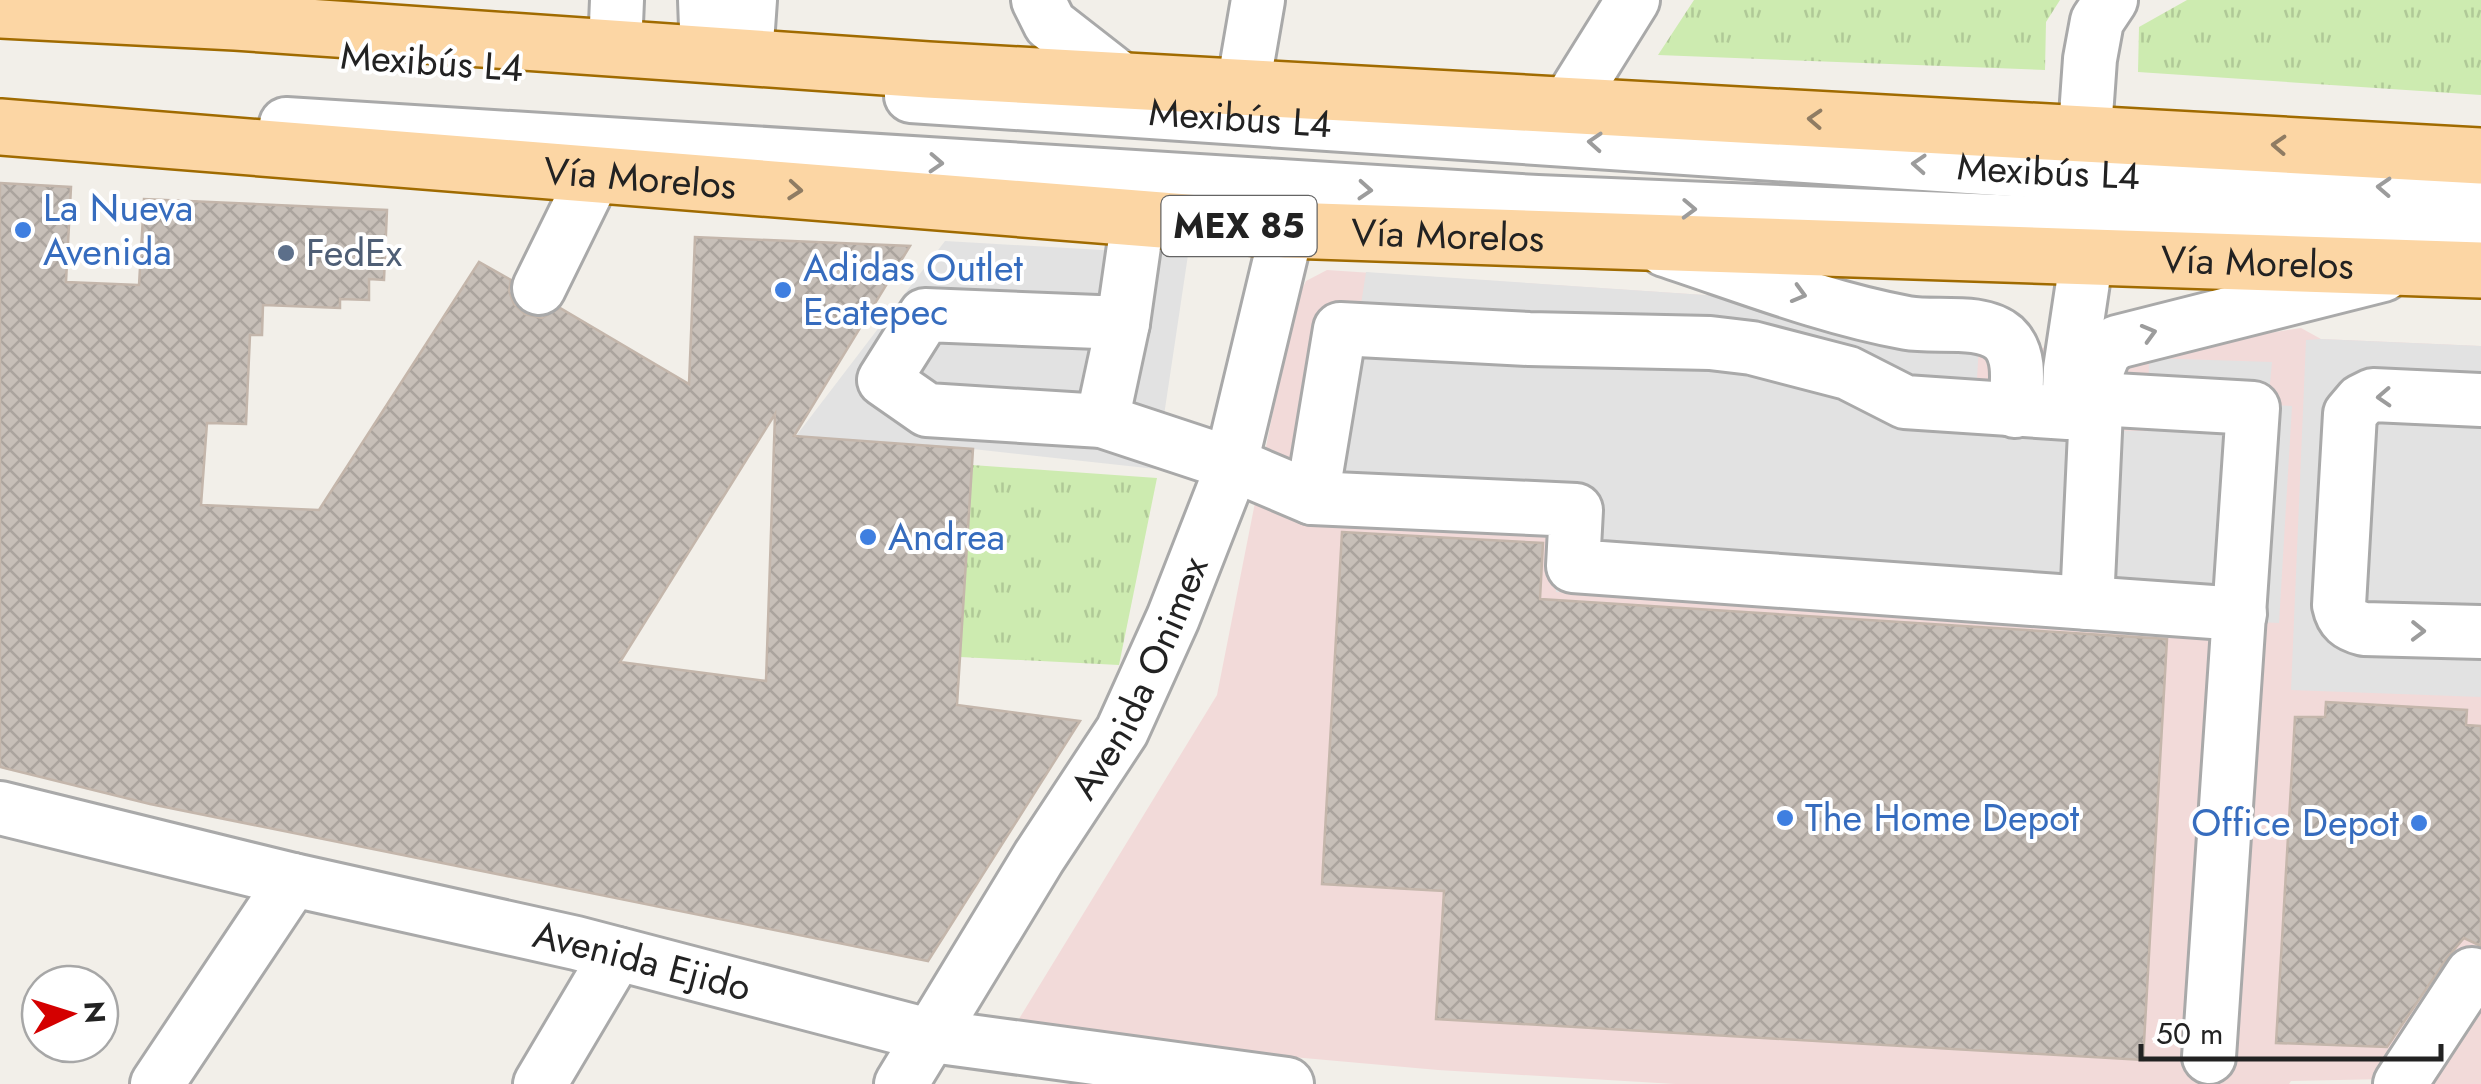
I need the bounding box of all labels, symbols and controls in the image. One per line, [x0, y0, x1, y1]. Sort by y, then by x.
street label: Mexibús L4 [339, 28, 525, 95]
street label: Mexibús L4 [1147, 84, 1334, 151]
one-way arrow [1806, 109, 1822, 130]
one-way arrow [1586, 132, 1602, 153]
one-way arrow [2270, 135, 2286, 156]
street label: Mexibús L4 [1955, 138, 2141, 203]
street label: Vía Morelos [542, 143, 738, 213]
one-way arrow [928, 152, 944, 173]
one-way arrow [1911, 153, 1927, 175]
one-way arrow [2375, 177, 2391, 198]
one-way arrow [787, 179, 803, 201]
one-way arrow [1357, 179, 1373, 200]
place label: La Nueva Avenida [43, 180, 193, 279]
road number: MEX 85 [1162, 196, 1316, 256]
one-way arrow [1682, 198, 1698, 219]
street label: Vía Morelos [1350, 204, 1545, 266]
marker: La Nueva Avenida [12, 219, 34, 241]
place label: FedEx [306, 225, 402, 280]
street label: Vía Morelos [2160, 231, 2355, 293]
place label: Adidas Outlet Ecatepec [803, 240, 1023, 339]
marker: FedEx [275, 242, 297, 264]
marker: Adidas Outlet Ecatepec [772, 279, 794, 301]
one-way arrow [1790, 282, 1807, 303]
one-way arrow [2140, 324, 2158, 345]
one-way arrow [2376, 386, 2392, 407]
place label: Andrea [888, 509, 1005, 564]
marker: Andrea [857, 526, 879, 548]
street label: Avenida Onimex [1056, 548, 1221, 810]
one-way arrow [2411, 620, 2427, 641]
place label: The Home Depot [1805, 790, 2079, 845]
place label: Office Depot [2191, 795, 2399, 850]
marker: The Home Depot [1774, 807, 1796, 829]
marker: Office Depot [2408, 812, 2430, 834]
street label: Avenida Ejido [528, 906, 757, 1015]
north arrow [20, 964, 120, 1064]
scale bar [2141, 999, 2441, 1061]
text: N [73, 1000, 116, 1025]
text: 50 m [2156, 1012, 2223, 1055]

